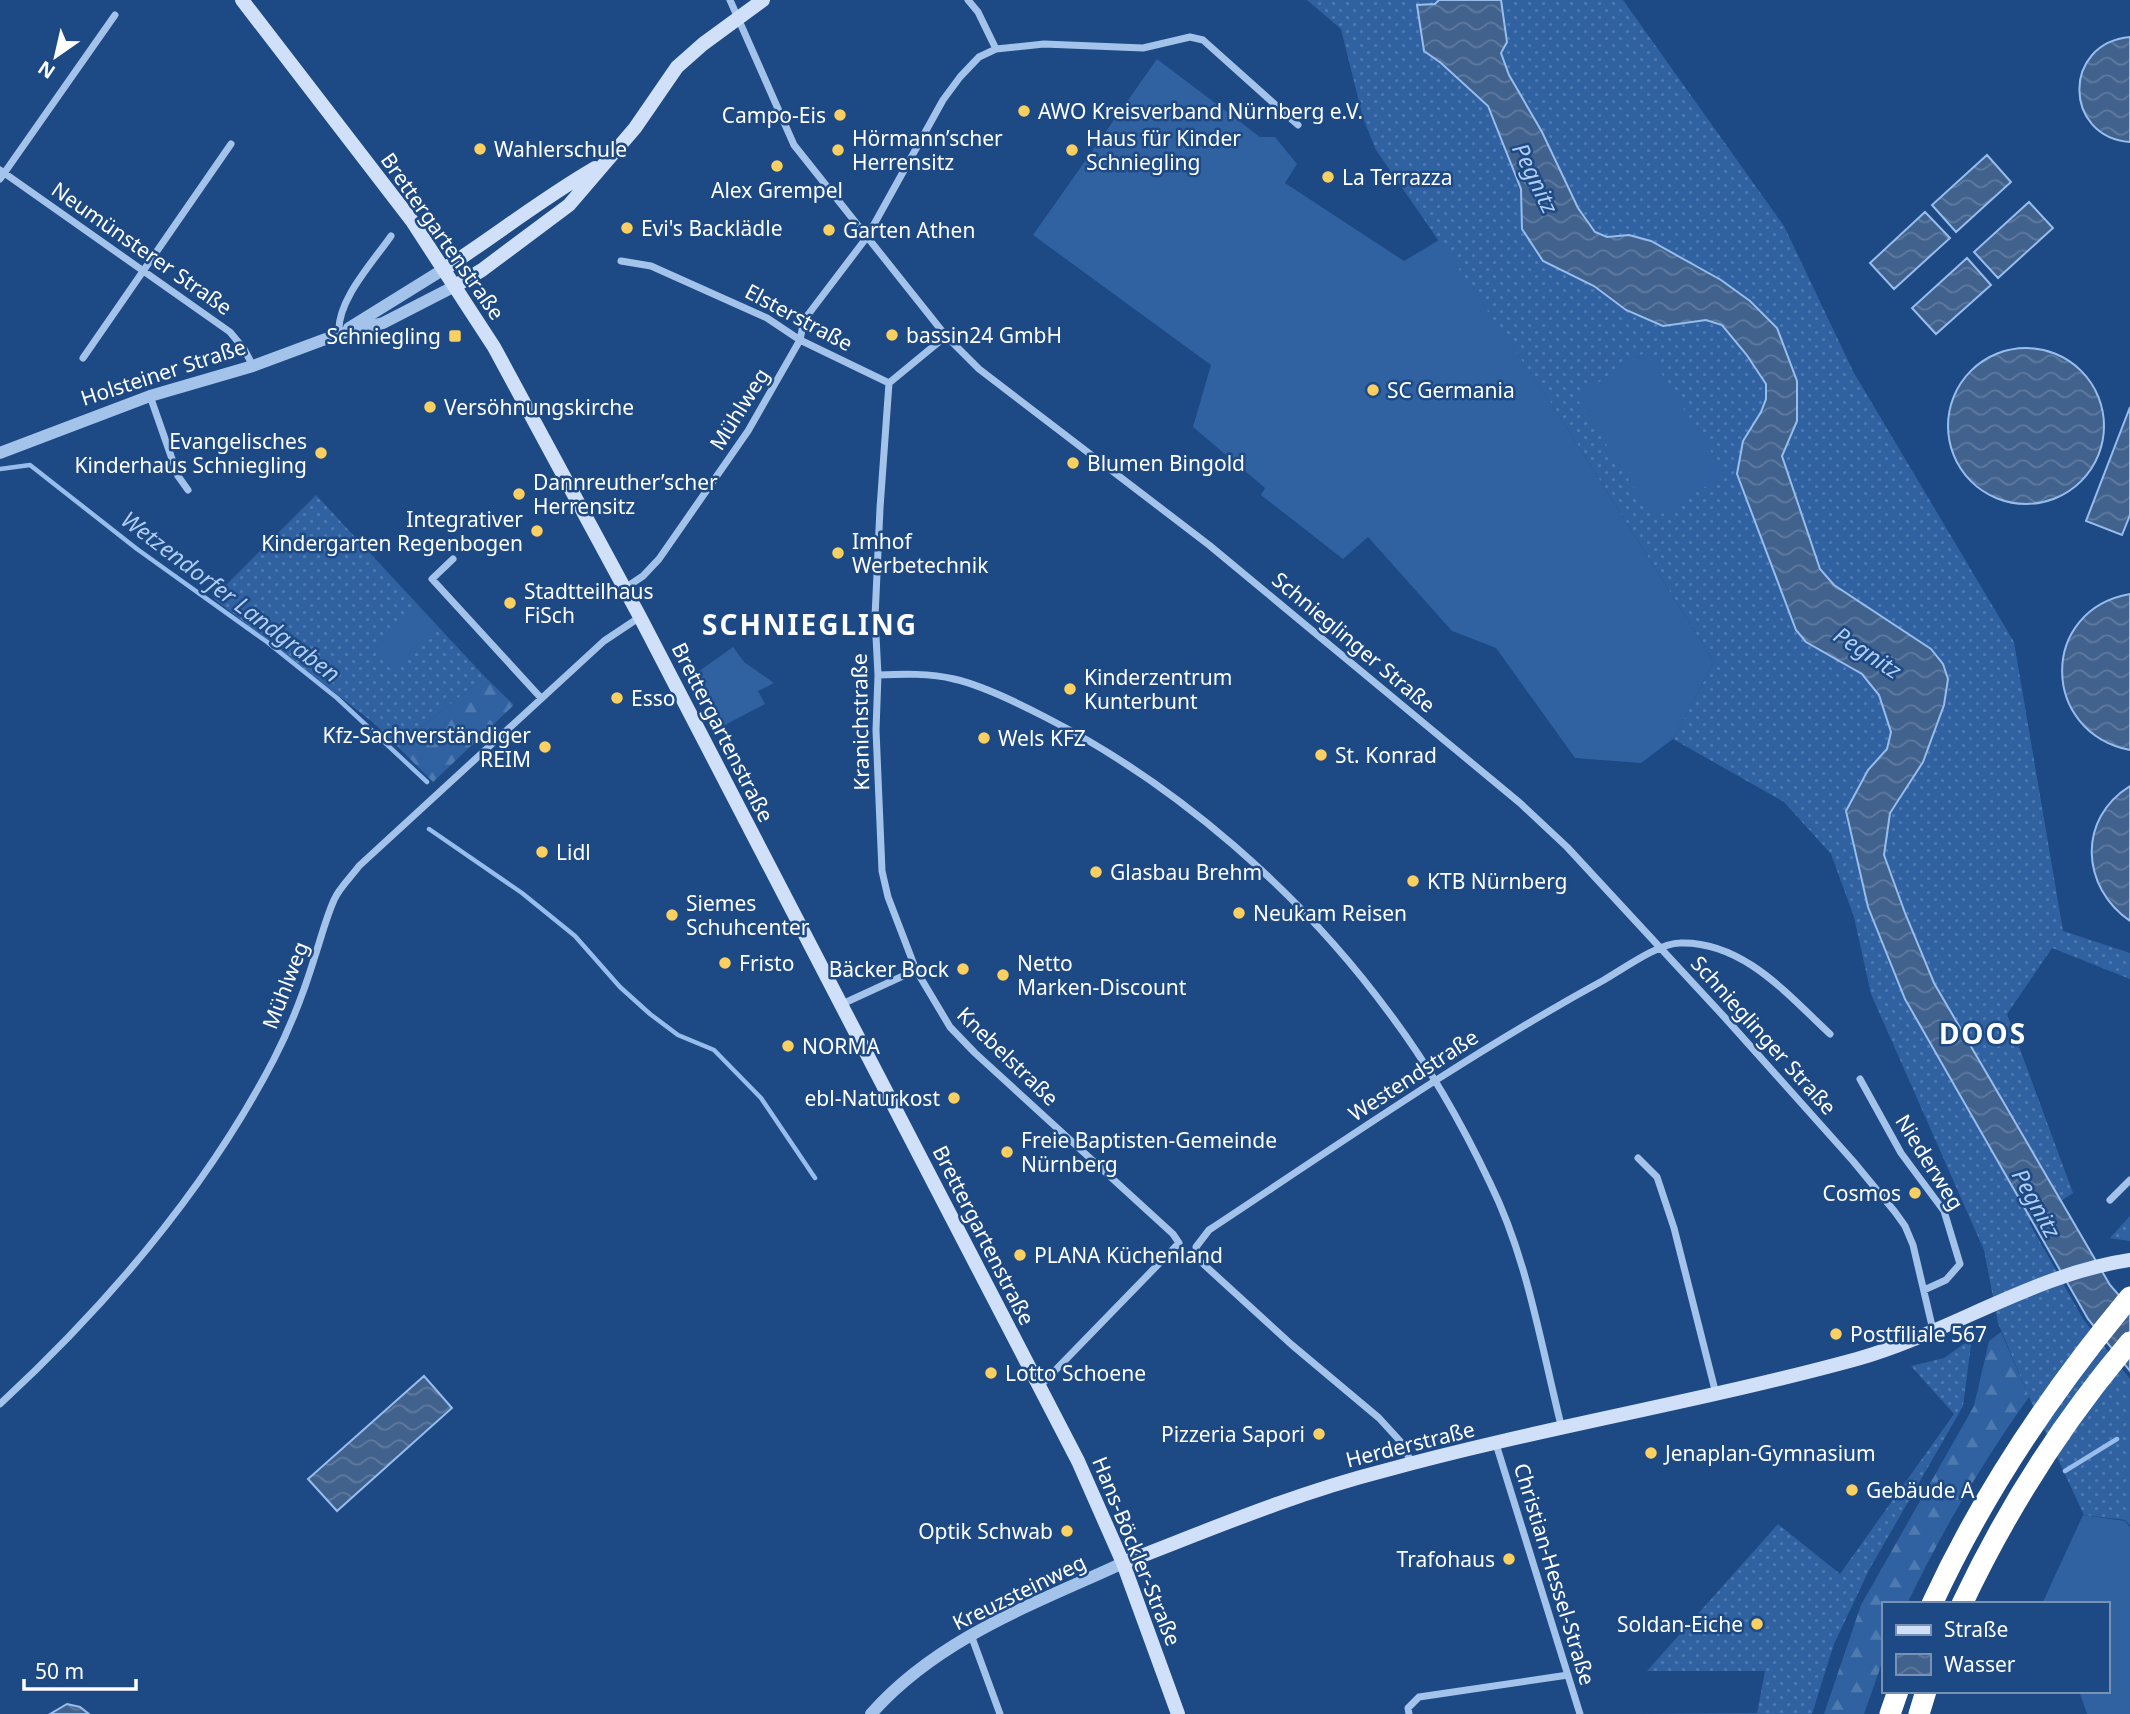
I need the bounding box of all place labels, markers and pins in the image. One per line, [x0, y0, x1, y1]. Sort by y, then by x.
place label: AWO Kreisverband Nürnberg e.V. [1038, 97, 1363, 125]
place label: Campo-Eis [722, 101, 826, 129]
marker: AWO Kreisverband Nürnberg e.V. [1016, 103, 1032, 119]
marker: Campo-Eis [832, 107, 848, 123]
place label: Hörmann’scher Herrensitz [852, 124, 1003, 176]
place label: Haus für Kinder Schniegling [1086, 124, 1241, 176]
place label: Wahlerschule [494, 135, 627, 163]
marker: Wahlerschule [472, 141, 488, 157]
marker: Hörmann’scher Herrensitz [830, 142, 846, 158]
marker: Haus für Kinder Schniegling [1064, 142, 1080, 158]
marker: Alex Grempel [769, 158, 785, 174]
place label: La Terrazza [1342, 163, 1453, 191]
marker: La Terrazza [1320, 169, 1336, 185]
place label: Alex Grempel [711, 176, 843, 204]
place label: Evi's Backlädle [641, 214, 782, 242]
place label: Garten Athen [843, 216, 975, 244]
marker: Evi's Backlädle [619, 220, 635, 236]
marker: Garten Athen [821, 222, 837, 238]
place label: bassin24 GmbH [906, 321, 1062, 349]
place label: Schniegling [327, 322, 441, 350]
marker: bassin24 GmbH [884, 327, 900, 343]
marker: Schniegling [447, 328, 463, 344]
place label: SC Germania [1387, 376, 1515, 404]
marker: SC Germania [1365, 382, 1381, 398]
place label: Versöhnungskirche [444, 393, 634, 421]
marker: Versöhnungskirche [422, 399, 438, 415]
place label: Evangelisches Kinderhaus Schniegling [74, 427, 307, 479]
marker: Evangelisches Kinderhaus Schniegling [313, 445, 329, 461]
place label: Blumen Bingold [1087, 449, 1245, 477]
marker: Blumen Bingold [1065, 455, 1081, 471]
place label: Dannreuther’scher Herrensitz [533, 468, 718, 520]
marker: Dannreuther’scher Herrensitz [511, 486, 527, 502]
place label: Integrativer Kindergarten Regenbogen [261, 505, 523, 557]
marker: Integrativer Kindergarten Regenbogen [529, 523, 545, 539]
place label: Imhof Werbetechnik [852, 527, 989, 579]
marker: Imhof Werbetechnik [830, 545, 846, 561]
place label: Stadtteilhaus FiSch [524, 577, 653, 629]
marker: Stadtteilhaus FiSch [502, 595, 518, 611]
place label: Kinderzentrum Kunterbunt [1084, 663, 1232, 715]
marker: Kinderzentrum Kunterbunt [1062, 681, 1078, 697]
place label: Esso [631, 684, 676, 712]
marker: Esso [609, 690, 625, 706]
place label: Kfz-Sachverständiger REIM [322, 721, 531, 773]
place label: Wels KFZ [998, 724, 1086, 752]
marker: Wels KFZ [976, 730, 992, 746]
marker: Kfz-Sachverständiger REIM [537, 739, 553, 755]
place label: St. Konrad [1335, 741, 1437, 769]
marker: St. Konrad [1313, 747, 1329, 763]
place label: Lidl [556, 838, 591, 866]
marker: Lidl [534, 844, 550, 860]
place label: Glasbau Brehm [1110, 858, 1262, 886]
marker: Glasbau Brehm [1088, 864, 1104, 880]
place label: KTB Nürnberg [1427, 867, 1568, 895]
marker: KTB Nürnberg [1405, 873, 1421, 889]
place label: Siemes Schuhcenter [686, 889, 810, 941]
place label: Neukam Reisen [1253, 899, 1407, 927]
marker: Neukam Reisen [1231, 905, 1247, 921]
marker: Siemes Schuhcenter [664, 907, 680, 923]
place label: Fristo [739, 949, 794, 977]
place label: Netto Marken-Discount [1017, 949, 1187, 1001]
marker: Fristo [717, 955, 733, 971]
place label: Bäcker Bock [829, 955, 950, 983]
marker: Bäcker Bock [955, 961, 971, 977]
marker: Netto Marken-Discount [995, 967, 1011, 983]
place label: NORMA [802, 1032, 880, 1060]
marker: NORMA [780, 1038, 796, 1054]
place label: ebl-Naturkost [805, 1084, 940, 1112]
marker: ebl-Naturkost [946, 1090, 962, 1106]
place label: Freie Baptisten-Gemeinde Nürnberg [1021, 1126, 1277, 1178]
marker: Freie Baptisten-Gemeinde Nürnberg [999, 1144, 1015, 1160]
place label: Cosmos [1823, 1179, 1901, 1207]
marker: Cosmos [1907, 1185, 1923, 1201]
place label: PLANA Küchenland [1034, 1241, 1223, 1269]
marker: PLANA Küchenland [1012, 1247, 1028, 1263]
place label: Postfiliale 567 [1850, 1320, 1987, 1348]
marker: Postfiliale 567 [1828, 1326, 1844, 1342]
place label: Lotto Schoene [1005, 1359, 1146, 1387]
marker: Lotto Schoene [983, 1365, 999, 1381]
place label: Pizzeria Sapori [1161, 1420, 1305, 1448]
marker: Pizzeria Sapori [1311, 1426, 1327, 1442]
place label: Jenaplan-Gymnasium [1663, 1439, 1876, 1467]
marker: Jenaplan-Gymnasium [1643, 1445, 1659, 1461]
place label: Gebäude A [1866, 1476, 1975, 1504]
marker: Gebäude A [1844, 1482, 1860, 1498]
place label: Optik Schwab [918, 1517, 1053, 1545]
marker: Optik Schwab [1059, 1523, 1075, 1539]
place label: Trafohaus [1397, 1545, 1495, 1573]
marker: Trafohaus [1501, 1551, 1517, 1567]
place label: Soldan-Eiche [1617, 1610, 1743, 1638]
marker: Soldan-Eiche [1749, 1616, 1765, 1632]

